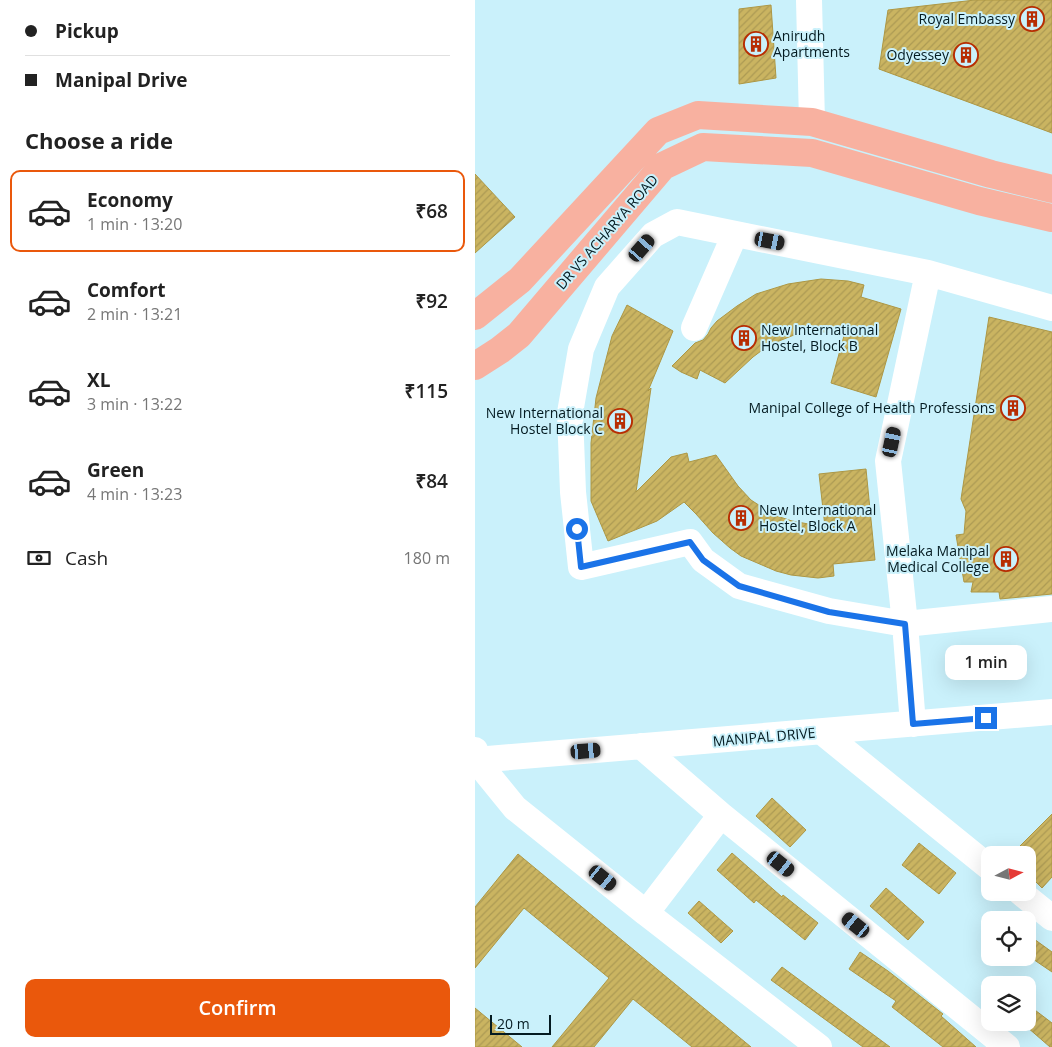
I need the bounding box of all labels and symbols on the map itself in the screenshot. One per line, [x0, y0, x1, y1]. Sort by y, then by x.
building icon: Royal Embassy [1019, 6, 1045, 32]
place label: Royal Embassy [919, 9, 1016, 28]
place label: Anirudh Apartments [773, 26, 850, 61]
building icon: Anirudh Apartments [743, 31, 769, 57]
building icon: Odyessey [953, 42, 979, 68]
place label: Odyessey [886, 45, 950, 64]
street label: DR VS ACHARYA ROAD [551, 170, 662, 293]
car [753, 231, 786, 251]
car [626, 232, 657, 264]
place label: New International Hostel, Block B [761, 320, 878, 355]
building icon: New International Hostel, Block B [731, 325, 757, 351]
building icon: Manipal College of Health Professions [1000, 395, 1026, 421]
place label: Manipal College of Health Professions [749, 398, 995, 417]
place label: New International Hostel Block C [486, 403, 603, 438]
building icon: New International Hostel Block C [607, 408, 633, 434]
car [881, 426, 902, 458]
place label: New International Hostel, Block A [759, 500, 876, 535]
building icon: New International Hostel, Block A [728, 505, 754, 531]
route start [566, 518, 588, 540]
place label: Melaka Manipal Medical College [886, 541, 989, 576]
building icon: Melaka Manipal Medical College [993, 546, 1019, 572]
callout: 1 min [945, 646, 1027, 680]
route end [975, 707, 997, 729]
street label: MANIPAL DRIVE [712, 723, 816, 750]
car [570, 742, 601, 760]
north arrow [981, 846, 1036, 901]
car [764, 849, 797, 879]
car [586, 863, 619, 893]
car [839, 910, 872, 940]
scale bar [490, 1012, 551, 1035]

